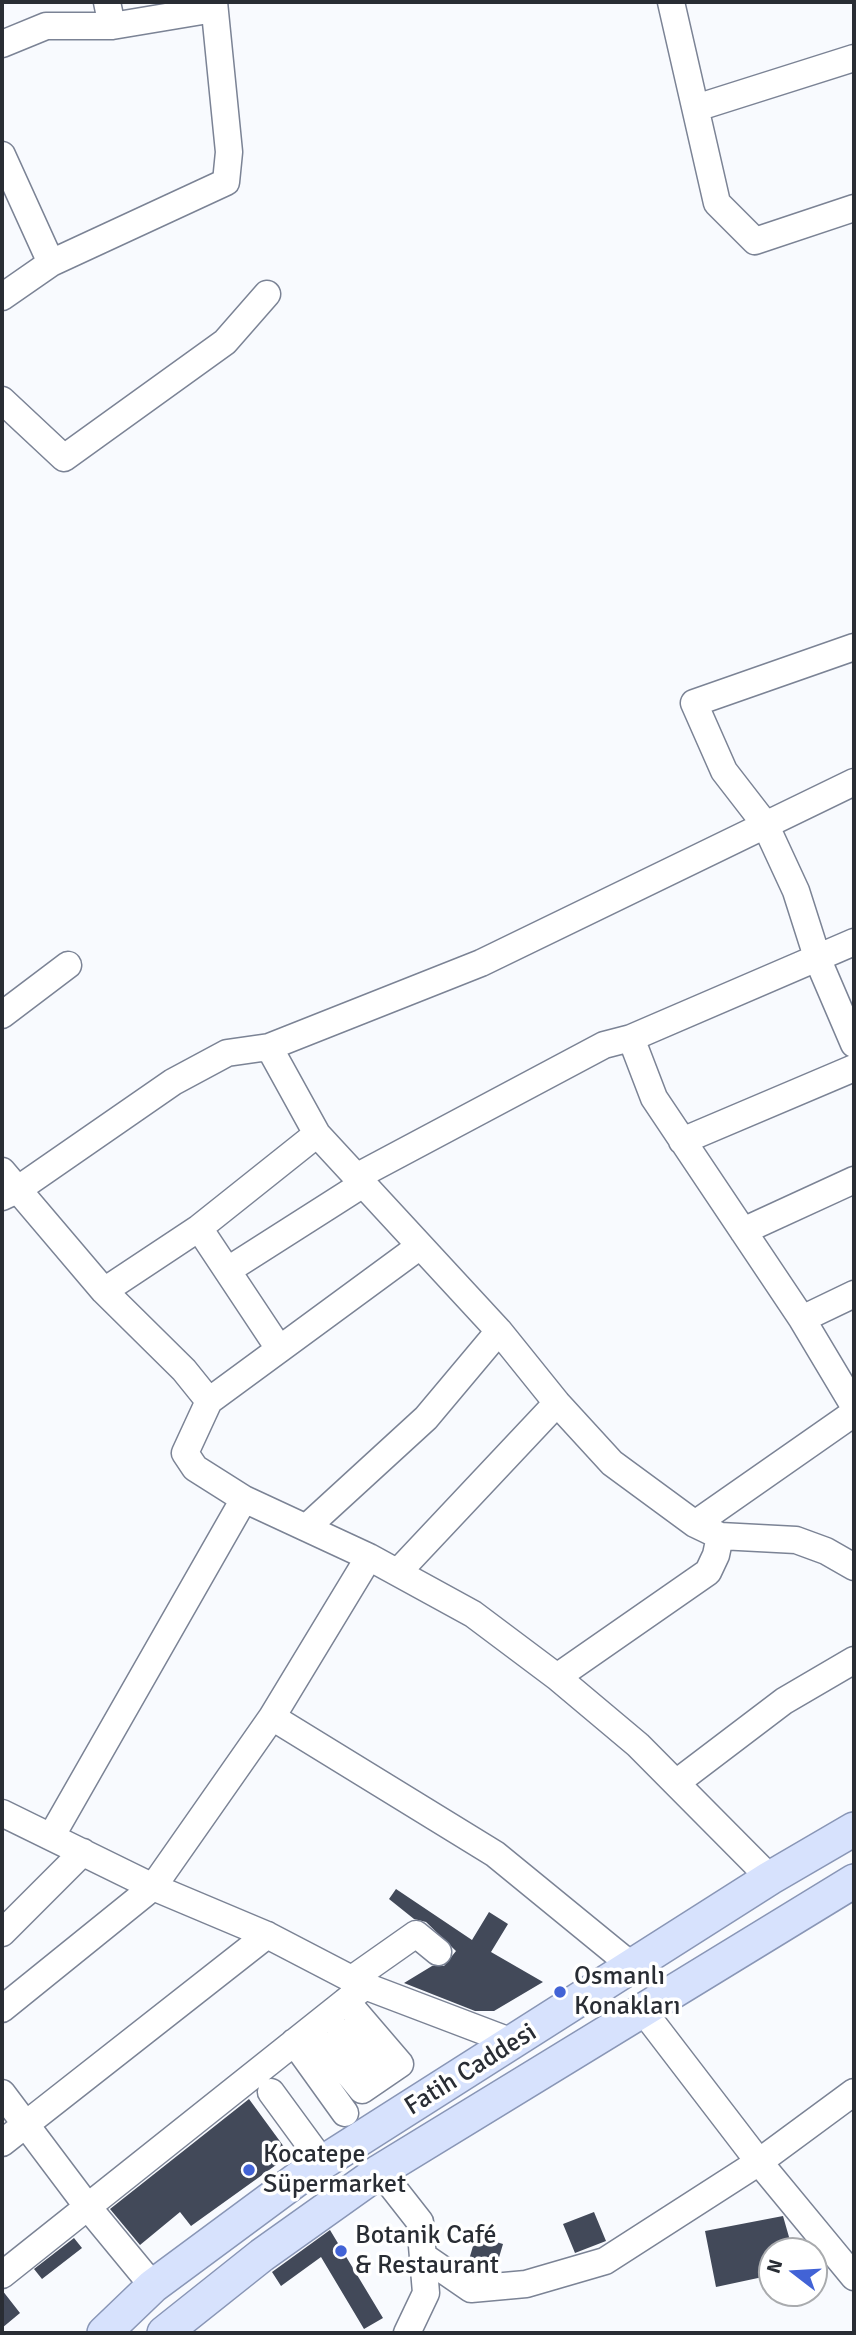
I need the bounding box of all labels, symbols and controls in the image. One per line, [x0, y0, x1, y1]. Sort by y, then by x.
place label: Osmanlı Konakları [574, 1961, 681, 2022]
marker: Osmanlı Konakları [552, 1984, 568, 2000]
street label: Fatih Caddesi [399, 2017, 543, 2123]
place label: Kocatepe Süpermarket [263, 2139, 406, 2200]
marker: Kocatepe Süpermarket [241, 2162, 257, 2178]
place label: Botanik Café & Restaurant [355, 2220, 499, 2282]
north arrow [758, 2237, 828, 2307]
marker: Botanik Café & Restaurant [333, 2243, 349, 2259]
text: N [761, 2257, 788, 2276]

